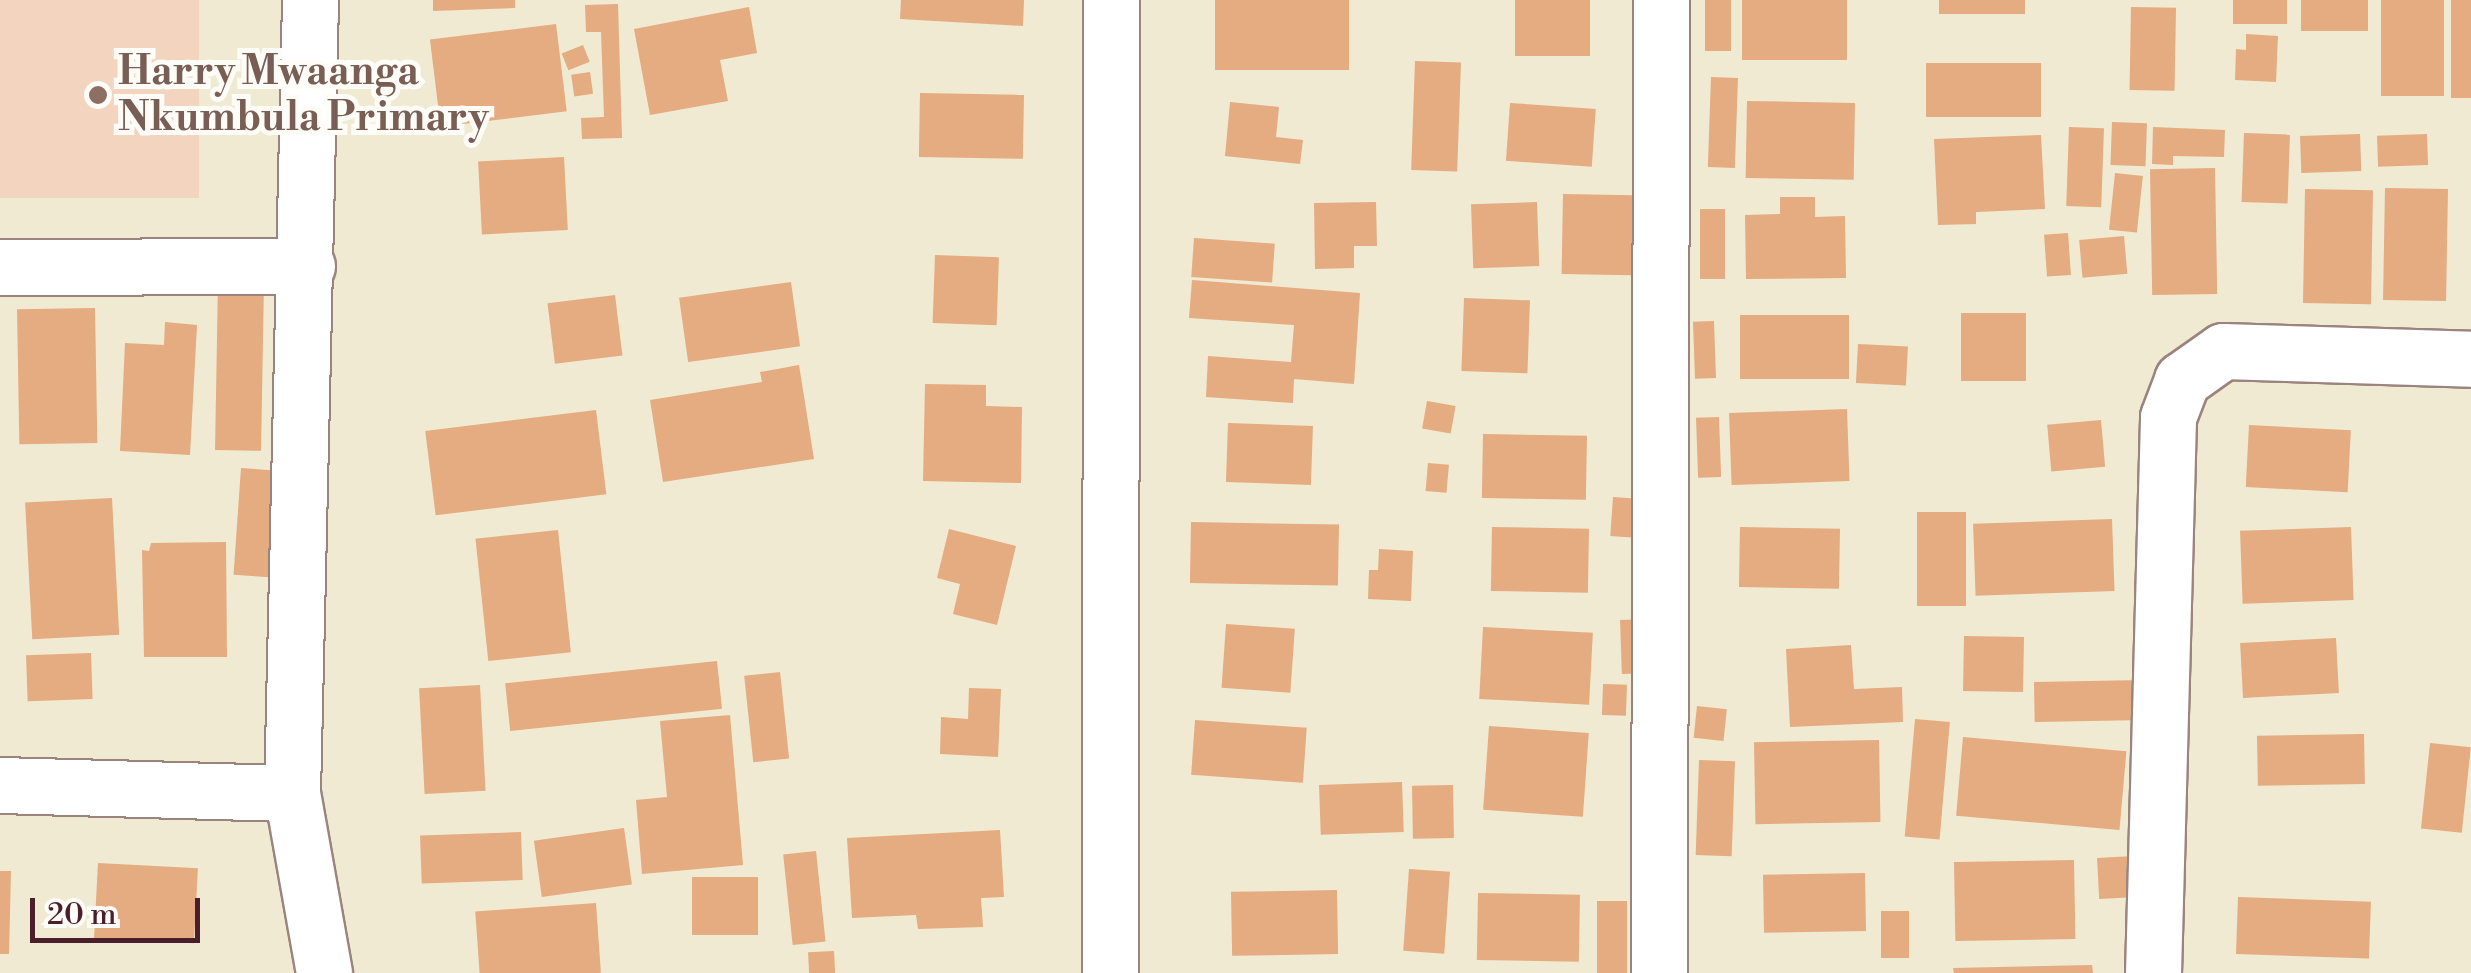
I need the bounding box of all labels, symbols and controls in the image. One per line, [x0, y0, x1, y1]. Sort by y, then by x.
place label: Harry Mwaanga Nkumbula Primary [118, 48, 489, 142]
marker: Harry Mwaanga Nkumbula Primary [87, 84, 109, 106]
scale bar [35, 878, 205, 940]
text: 20 m [47, 896, 116, 934]

